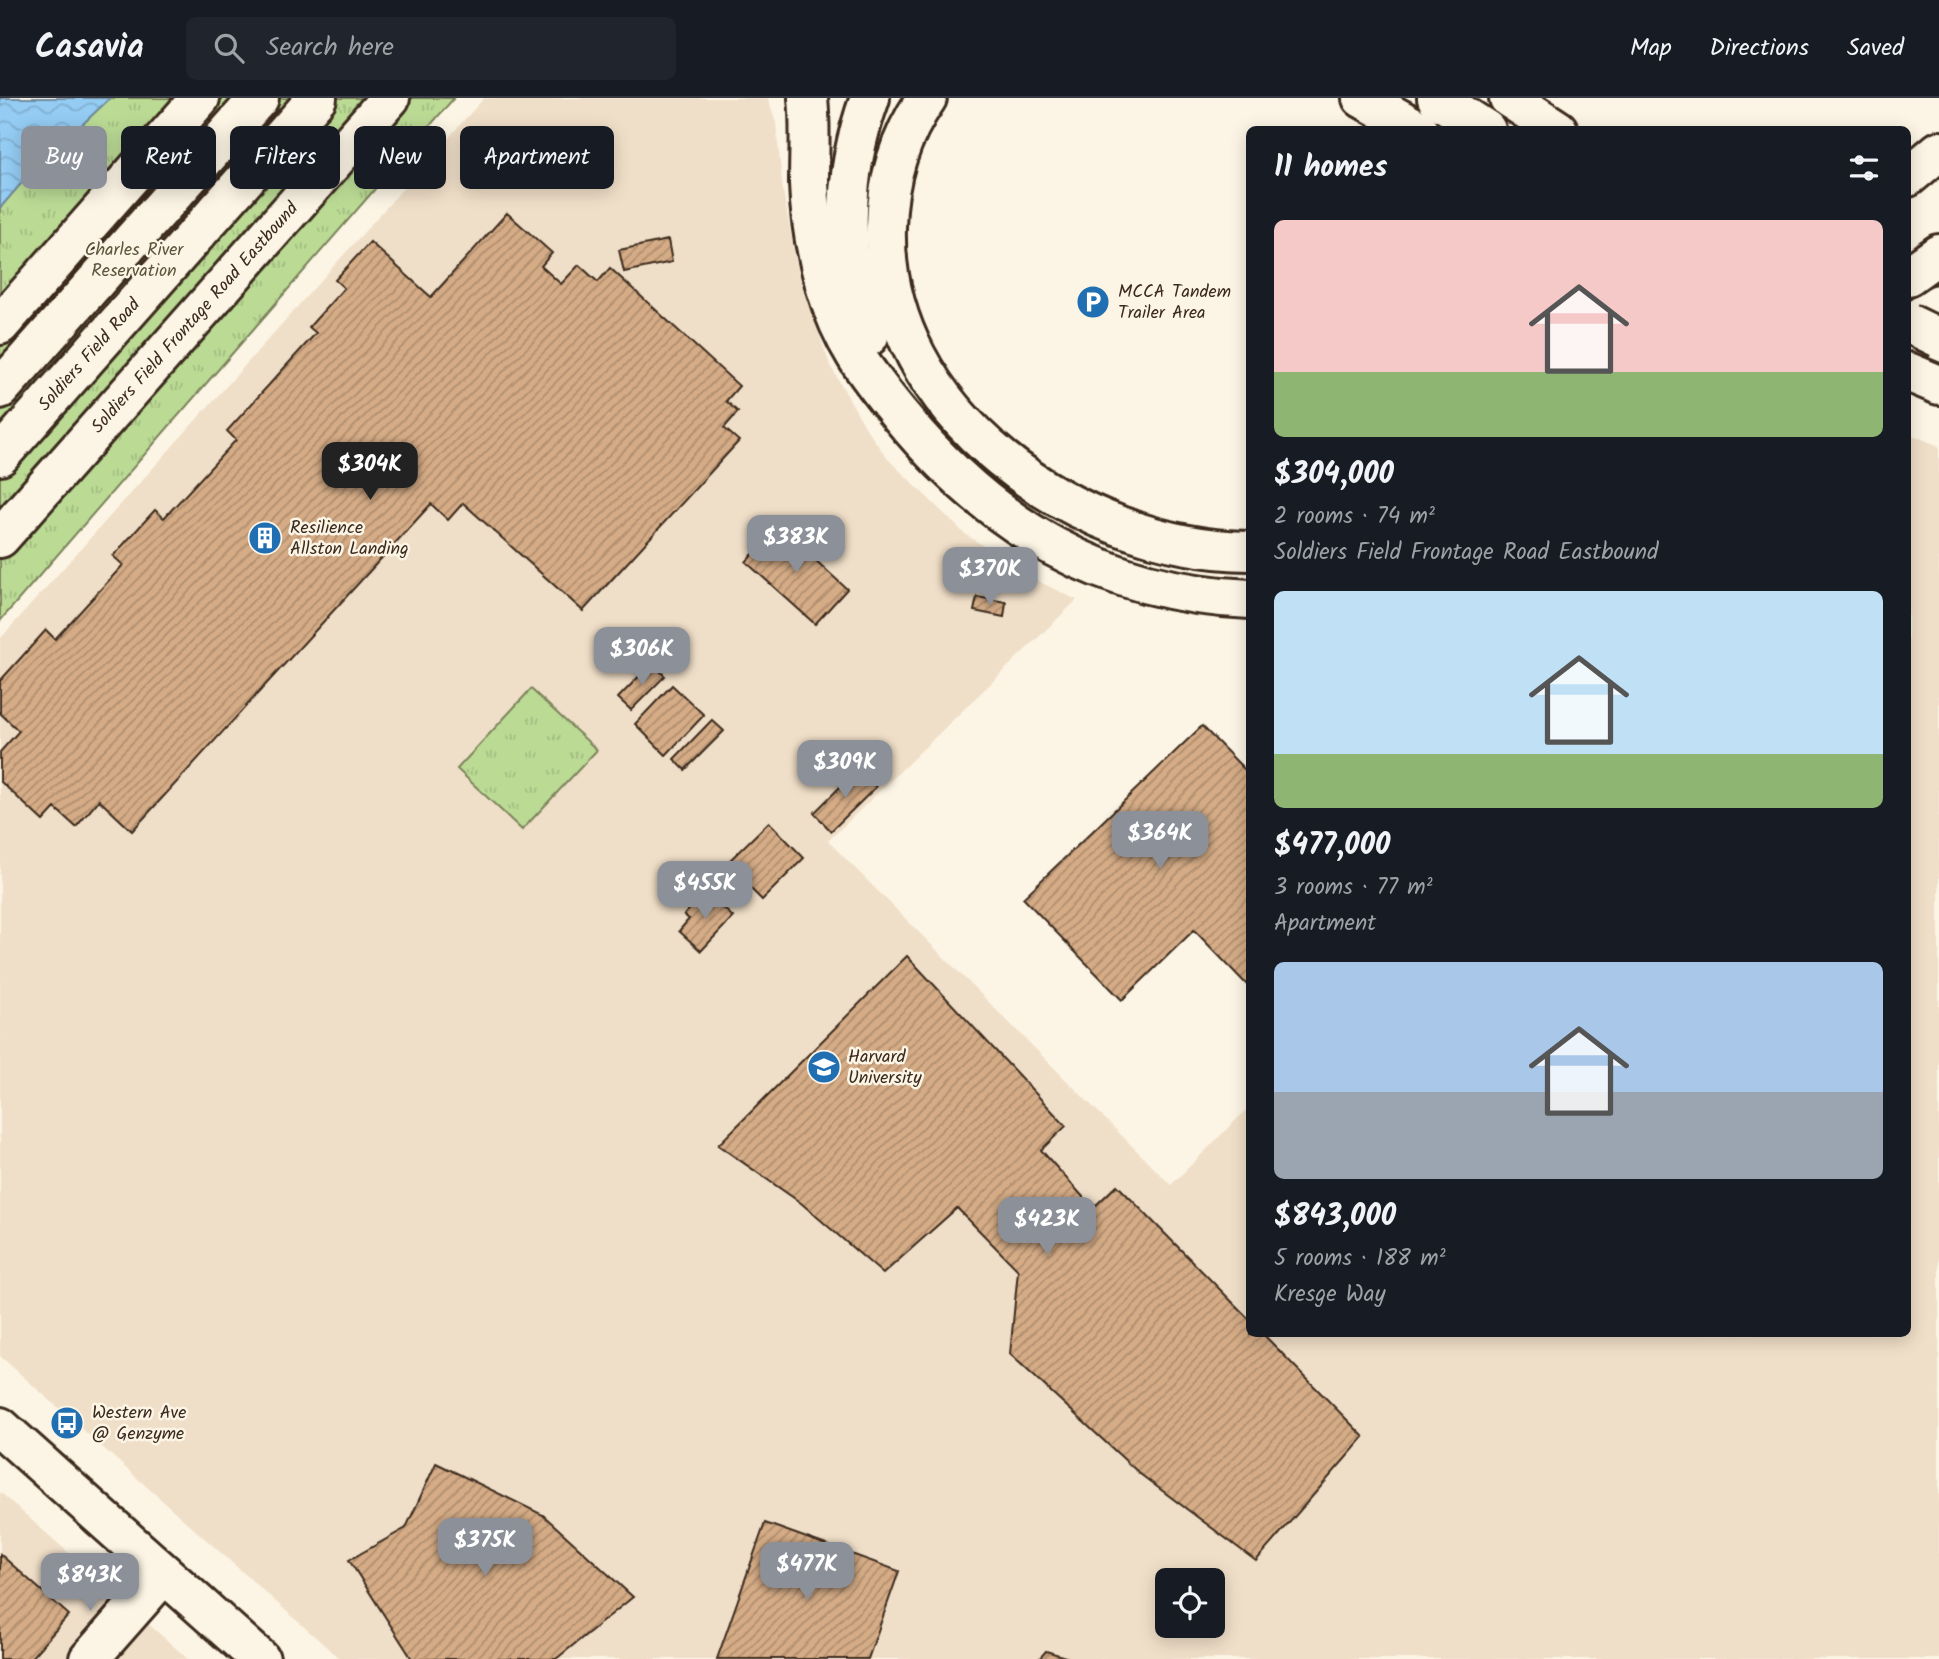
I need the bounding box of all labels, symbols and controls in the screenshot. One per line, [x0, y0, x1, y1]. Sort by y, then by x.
search box [186, 17, 676, 80]
text: Casavia [35, 22, 144, 75]
text: Search here [266, 27, 394, 69]
icon: search [210, 29, 248, 67]
text: Map [1630, 29, 1672, 68]
text: Directions [1710, 29, 1809, 68]
text: Saved [1847, 29, 1904, 68]
chip: Buy [21, 126, 107, 189]
chip: Rent [121, 126, 216, 189]
chip: Filters [230, 126, 340, 189]
chip: New [354, 126, 446, 189]
chip: Apartment [460, 126, 614, 189]
text: 11 homes [1274, 144, 1387, 192]
icon: filters [1845, 149, 1883, 187]
street label: Soldiers Field Frontage Road Eastbound [84, 195, 306, 440]
park label: Charles River Reservation [85, 236, 184, 286]
icon: home [1516, 266, 1642, 392]
place label: MCCA Tandem Trailer Area [1118, 278, 1231, 328]
parking icon: MCCA Tandem Trailer Area [1074, 283, 1112, 321]
street label: Soldiers Field Road [31, 291, 148, 418]
pin: $304K [321, 442, 419, 502]
text: $304K [338, 447, 402, 483]
text: $304,000 [1274, 451, 1394, 499]
text: 2 rooms · 74 m² [1274, 499, 1435, 535]
place label: Resilience Allston Landing [290, 514, 409, 564]
pin: $383K [747, 516, 845, 575]
building icon: Resilience Allston Landing [246, 519, 284, 557]
text: $383K [763, 520, 829, 556]
text: Soldiers Field Frontage Road Eastbound [1274, 535, 1658, 571]
pin: $370K [941, 547, 1039, 607]
text: $370K [959, 552, 1021, 588]
pin: $306K [593, 628, 691, 687]
text: $306K [610, 632, 674, 668]
icon: home [1516, 637, 1642, 763]
pin: $309K [796, 740, 894, 800]
text: $309K [813, 745, 877, 781]
pin: $364K [1111, 812, 1209, 871]
text: $364K [1127, 816, 1193, 852]
text: $477,000 [1274, 822, 1390, 870]
pin: $455K [656, 862, 754, 921]
text: $455K [673, 866, 737, 902]
text: 3 rooms · 77 m² [1274, 870, 1433, 906]
text: Apartment [1274, 906, 1376, 942]
icon: home [1516, 1008, 1642, 1134]
place label: Harvard University [848, 1043, 922, 1093]
school or university icon: Harvard University [805, 1048, 843, 1086]
text: $843,000 [1274, 1193, 1396, 1241]
pin: $423K [998, 1198, 1096, 1257]
text: $423K [1014, 1202, 1080, 1238]
text: 5 rooms · 188 m² [1274, 1241, 1446, 1277]
text: Kresge Way [1274, 1277, 1385, 1313]
place label: Western Ave @ Genzyme [92, 1399, 186, 1449]
bus stop icon: Western Ave @ Genzyme [48, 1404, 86, 1442]
pin: $375K [436, 1518, 534, 1578]
text: $375K [454, 1523, 516, 1559]
pin: $477K [758, 1542, 856, 1602]
text: $477K [776, 1547, 838, 1583]
pin: $843K [41, 1554, 139, 1613]
text: $843K [57, 1558, 123, 1594]
map controls [1155, 1568, 1225, 1638]
button: locate [1155, 1568, 1225, 1638]

